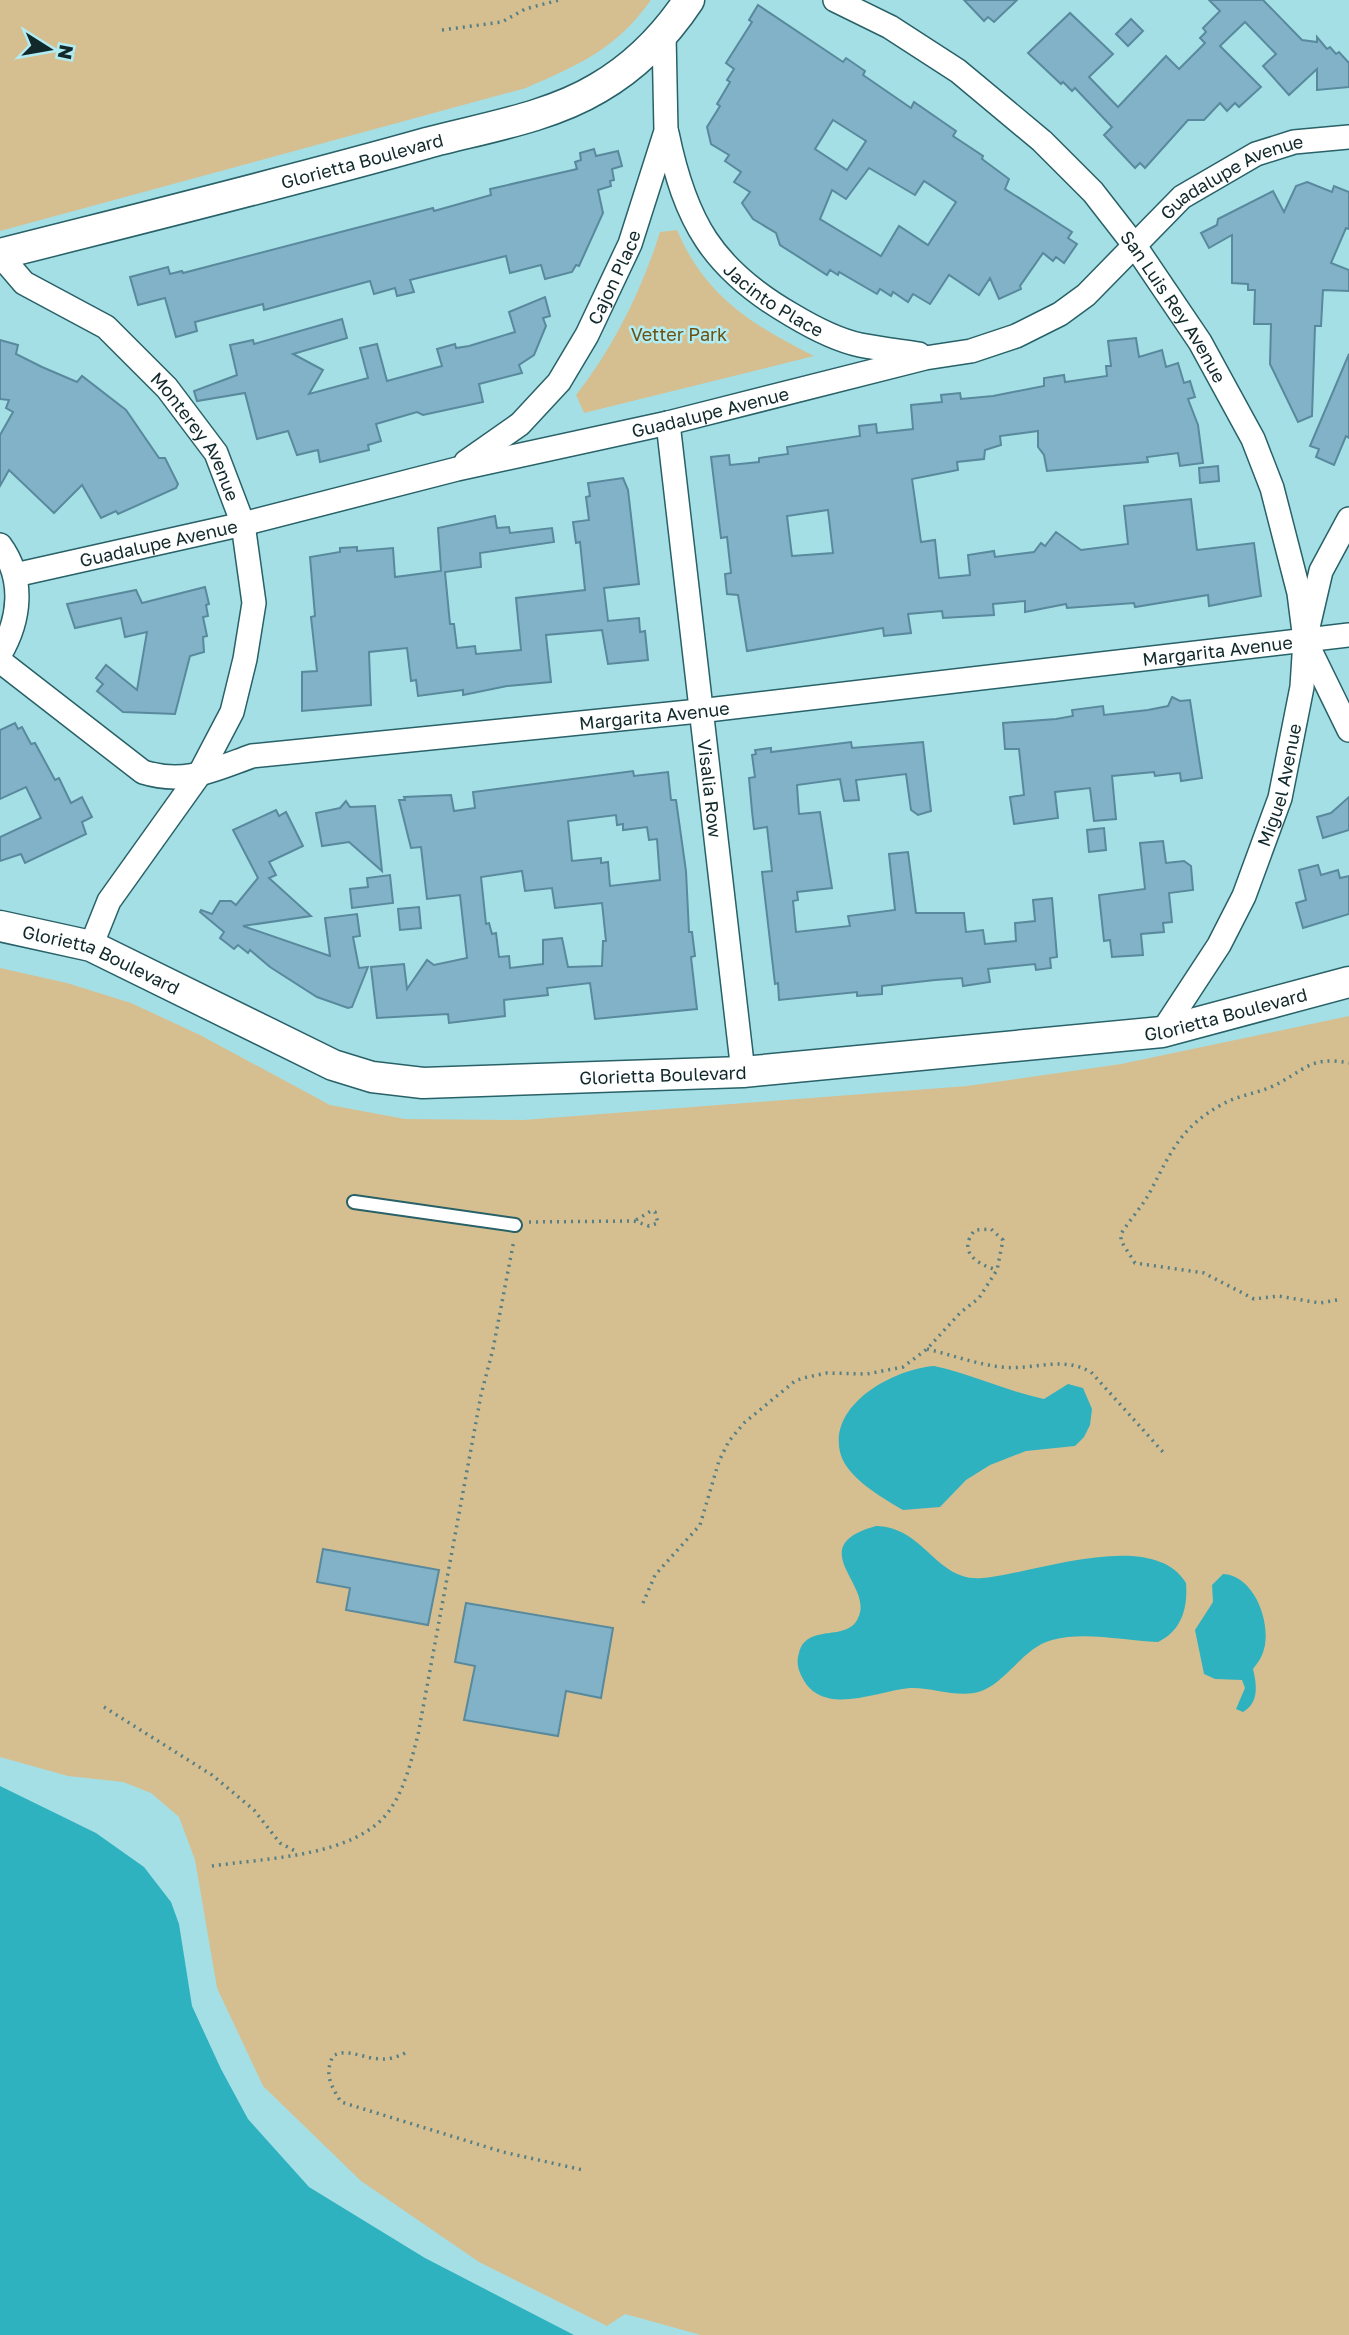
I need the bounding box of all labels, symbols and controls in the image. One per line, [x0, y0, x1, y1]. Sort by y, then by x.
north arrow [14, 14, 84, 84]
text: N [54, 43, 79, 62]
street label: Glorietta Boulevard [279, 128, 445, 193]
street label: Guadalupe Avenue [1155, 130, 1304, 224]
street label: San Luis Rey Avenue [1116, 226, 1231, 386]
street label: Cajon Place [583, 227, 645, 328]
street label: Jacinto Place [719, 258, 827, 341]
park label: Vetter Park [631, 323, 727, 345]
street label: Monterey Avenue [146, 367, 244, 504]
street label: Guadalupe Avenue [629, 382, 791, 442]
street label: Guadalupe Avenue [77, 515, 240, 571]
street label: Margarita Avenue [1141, 631, 1294, 670]
street label: Margarita Avenue [578, 697, 731, 734]
street label: Miguel Avenue [1252, 721, 1306, 849]
street label: Visalia Row [694, 738, 727, 839]
street label: Glorietta Boulevard [20, 920, 183, 999]
street label: Glorietta Boulevard [1143, 983, 1309, 1045]
street label: Glorietta Boulevard [579, 1061, 747, 1089]

